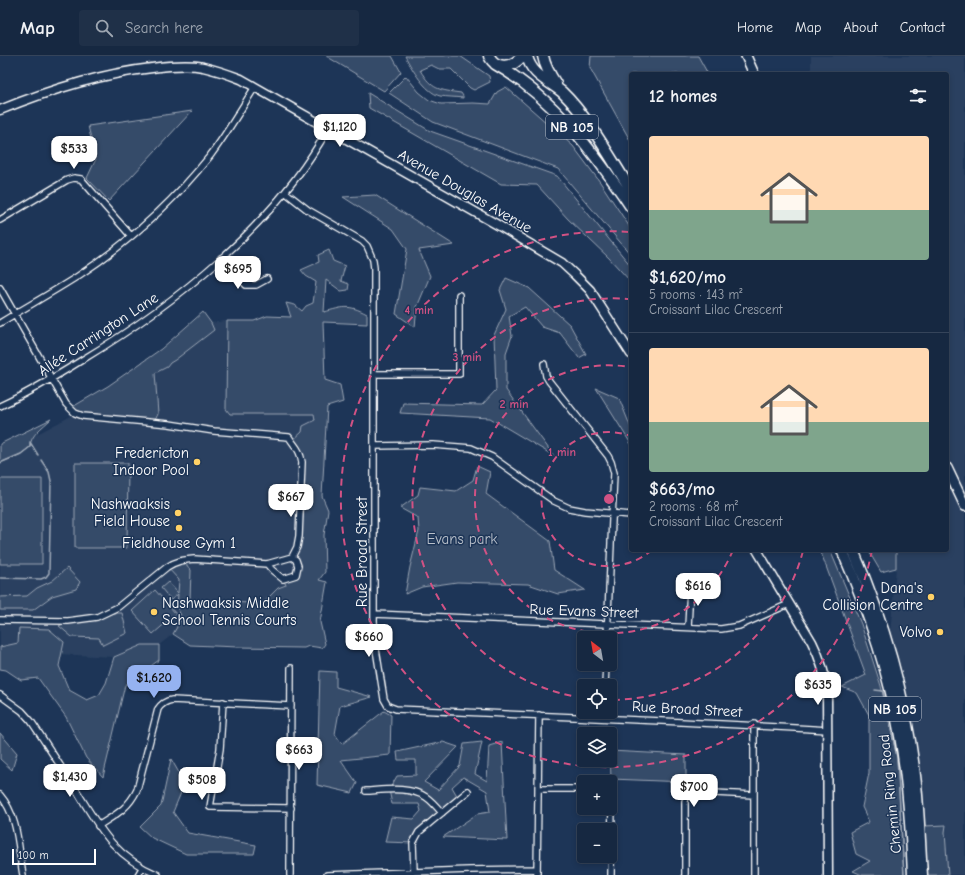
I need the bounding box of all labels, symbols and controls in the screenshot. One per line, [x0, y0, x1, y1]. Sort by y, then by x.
search box [79, 10, 359, 46]
text: Map [20, 17, 55, 39]
icon: search [93, 17, 115, 39]
text: Search here [125, 19, 203, 37]
text: Home [737, 19, 773, 36]
text: Map [795, 19, 821, 36]
text: About [843, 19, 878, 36]
text: Contact [900, 19, 945, 36]
icon: filters [907, 85, 929, 107]
text: 12 homes [649, 87, 717, 106]
pin: $1,120 [307, 114, 373, 148]
road number: NB 105 [546, 115, 598, 139]
text: $1,120 [323, 119, 357, 134]
pin: $533 [50, 136, 98, 170]
text: $533 [60, 141, 88, 156]
street label: Avenue Douglas Avenue [395, 145, 536, 237]
icon: home [753, 162, 825, 234]
pin: $695 [214, 256, 262, 290]
text: $695 [224, 261, 252, 276]
text: $1,620/mo [649, 268, 726, 287]
text: 5 rooms · 143 m² [649, 287, 743, 302]
street label: Allée Carrington Lane [35, 288, 162, 380]
text: Croissant Lilac Crescent [649, 302, 783, 317]
text: 4 min [405, 303, 433, 317]
text: 3 min [452, 350, 482, 364]
icon: home [753, 374, 825, 446]
text: 2 min [499, 397, 529, 411]
place label: Fredericton Indoor Pool [113, 444, 189, 479]
text: 1 min [548, 445, 576, 459]
marker: Fredericton Indoor Pool [192, 457, 202, 467]
text: $663/mo [649, 480, 715, 499]
pin: $667 [267, 484, 315, 518]
text: $667 [277, 489, 305, 504]
centre of rings [602, 492, 616, 506]
place label: Nashwaaksis Field House [91, 495, 170, 530]
street label: Rue Broad Street [353, 496, 371, 607]
text: 2 rooms · 68 m² [649, 499, 738, 514]
marker: Nashwaaksis Field House [173, 508, 183, 518]
text: Croissant Lilac Crescent [649, 514, 783, 529]
marker: Fieldhouse Gym 1 [174, 523, 184, 533]
park label: Evans park [426, 530, 498, 548]
place label: Fieldhouse Gym 1 [122, 534, 236, 552]
pin: $616 [674, 573, 722, 607]
text: $616 [685, 578, 711, 593]
place label: Dana's Collision Centre [822, 579, 923, 614]
marker: Dana's Collision Centre [926, 592, 936, 602]
place label: Nashwaaksis Middle School Tennis Courts [162, 594, 296, 629]
street label: Rue Evans Street [529, 600, 639, 622]
marker: Nashwaaksis Middle School Tennis Courts [149, 607, 159, 617]
place label: Volvo [900, 623, 932, 641]
pin: $660 [345, 624, 393, 658]
marker: Volvo [935, 627, 945, 637]
text: $660 [355, 629, 383, 644]
north arrow [577, 631, 617, 671]
map controls [577, 631, 617, 863]
pin: $1,620 [121, 665, 187, 699]
text: $1,620 [136, 670, 172, 685]
pin: $635 [794, 672, 842, 706]
text: $635 [804, 677, 832, 692]
button: locate [577, 679, 617, 719]
street label: Rue Broad Street [631, 697, 743, 721]
road number: NB 105 [869, 697, 921, 721]
button: layers [577, 727, 617, 767]
street label: Chemin Ring Road [875, 733, 905, 855]
pin: $663 [275, 737, 323, 771]
text: $663 [285, 742, 313, 757]
pin: $1,430 [37, 764, 103, 798]
pin: $508 [178, 767, 226, 801]
text: $1,430 [52, 769, 88, 784]
text: $508 [188, 772, 216, 787]
pin: $700 [670, 774, 718, 808]
button: + [577, 775, 617, 815]
text: $700 [680, 779, 708, 794]
button: − [577, 823, 617, 863]
scale bar [12, 847, 96, 866]
text: 100 m [18, 849, 49, 862]

